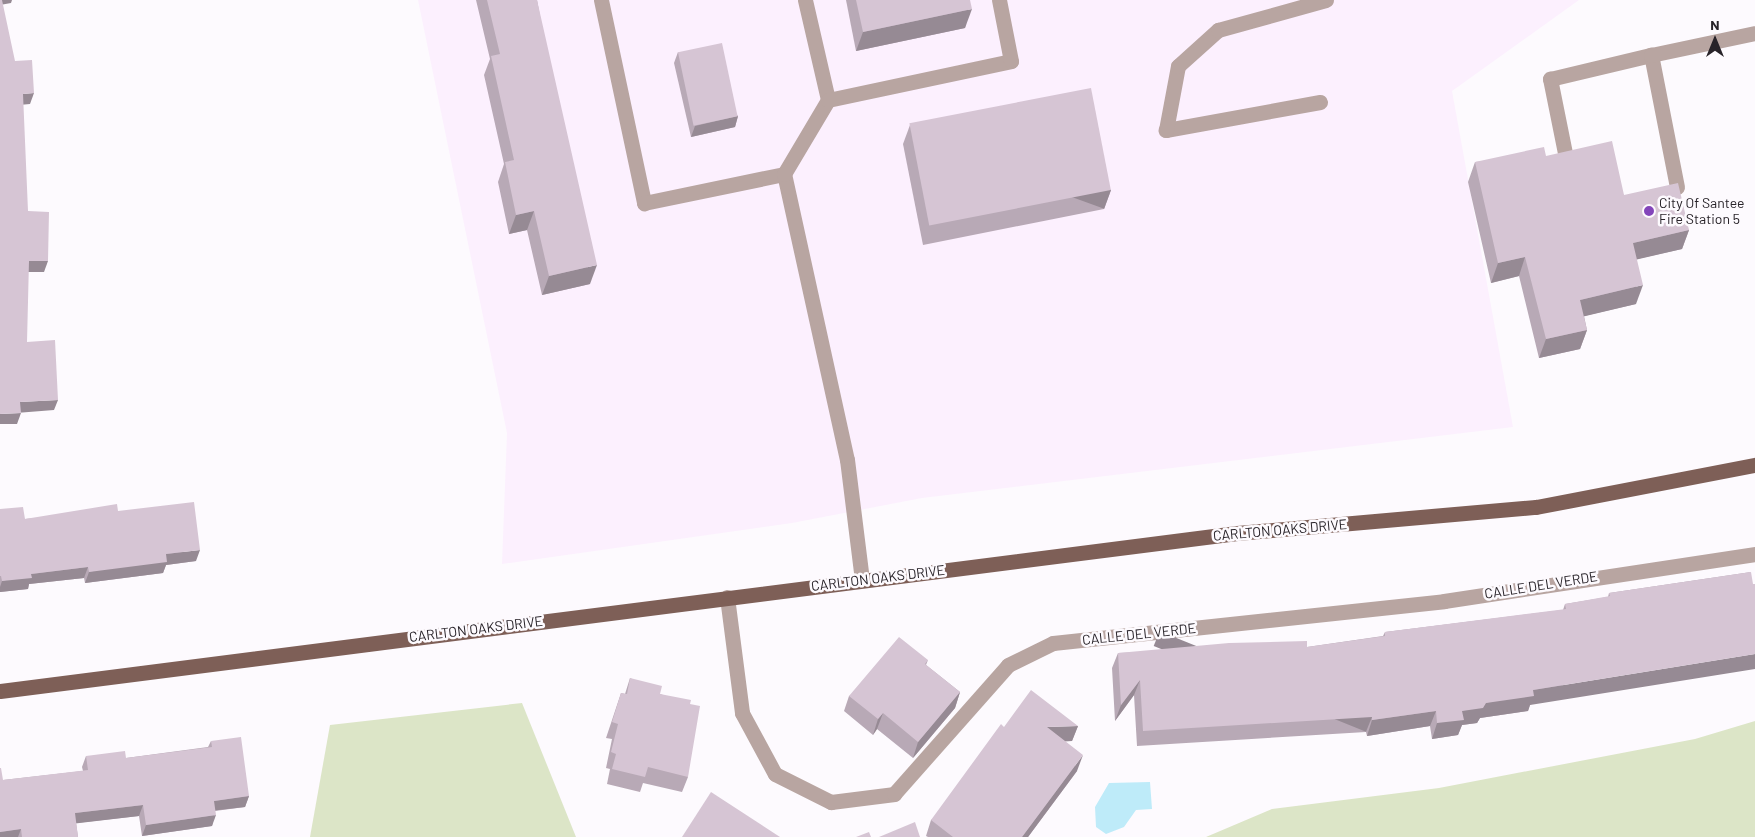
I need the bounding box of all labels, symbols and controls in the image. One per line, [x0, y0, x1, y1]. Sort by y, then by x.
north arrow [1690, 15, 1740, 65]
text: N [1710, 16, 1720, 33]
place label: City Of Santee Fire Station 5 [1659, 195, 1745, 228]
marker: City Of Santee Fire Station 5 [1643, 205, 1655, 217]
street label: CARLTON OAKS DRIVE [1212, 516, 1348, 544]
street label: CARLTON OAKS DRIVE [810, 561, 946, 595]
street label: CALLE DEL VERDE [1483, 568, 1599, 602]
street label: CARLTON OAKS DRIVE [408, 612, 544, 646]
street label: CALLE DEL VERDE [1081, 620, 1197, 648]

